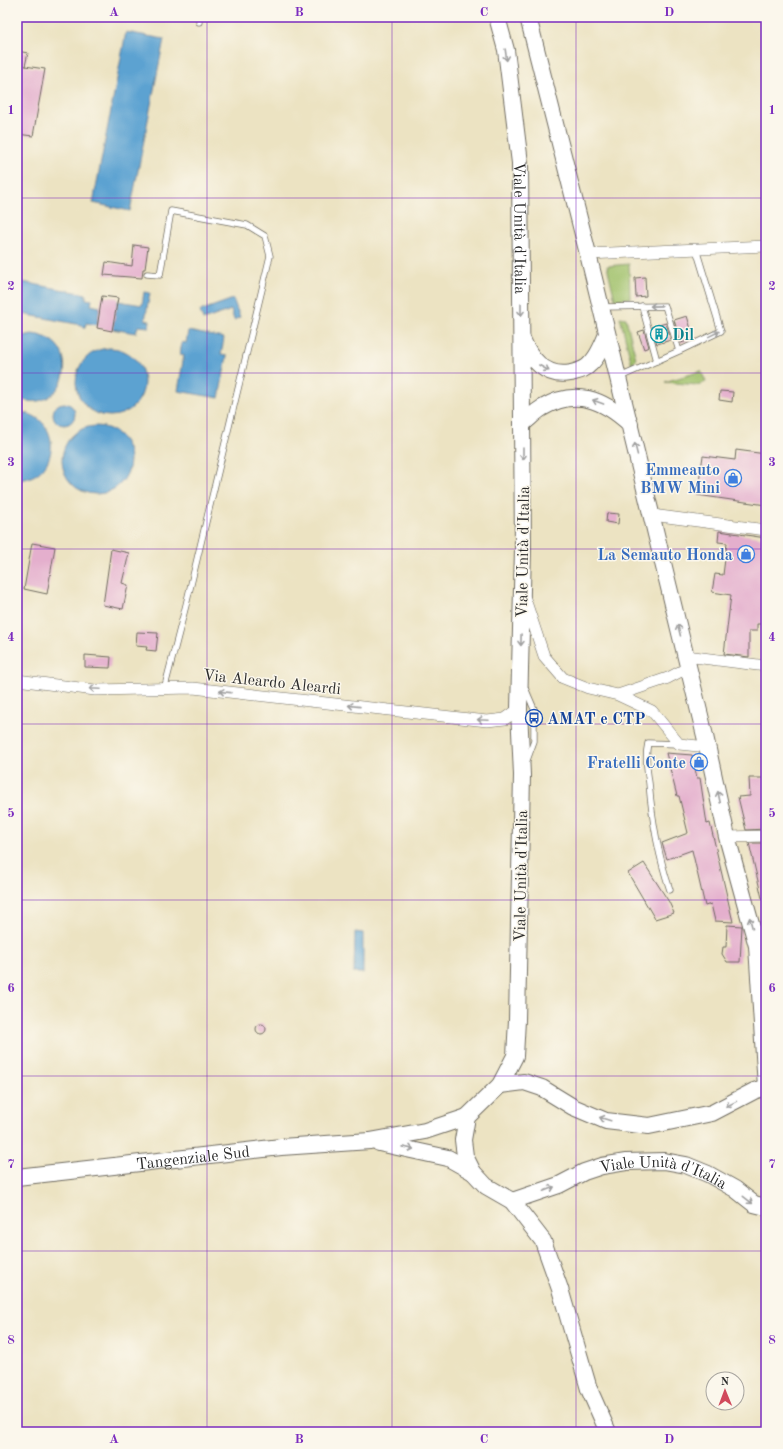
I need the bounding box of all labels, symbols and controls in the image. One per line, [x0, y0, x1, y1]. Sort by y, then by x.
text: A [109, 6, 119, 19]
text: B [294, 6, 304, 19]
text: C [480, 6, 488, 19]
text: D [664, 6, 674, 19]
one-way arrow [502, 48, 510, 61]
text: 1 [7, 104, 15, 117]
text: 1 [768, 104, 776, 117]
street label: Viale Unità d'Italia [510, 162, 527, 294]
text: 2 [7, 280, 15, 293]
text: 2 [768, 280, 776, 293]
one-way arrow [650, 302, 663, 310]
one-way arrow [517, 303, 525, 316]
building icon: Dil [649, 324, 669, 344]
place label: Dil [672, 328, 694, 344]
one-way arrow [708, 330, 720, 337]
one-way arrow [538, 364, 549, 372]
one-way arrow [592, 398, 604, 406]
one-way arrow [631, 443, 639, 456]
one-way arrow [519, 447, 527, 460]
text: 3 [7, 456, 15, 469]
text: 3 [768, 456, 776, 469]
place label: Emmeauto BMW Mini [640, 463, 720, 497]
shop icon: Emmeauto BMW Mini [723, 468, 743, 488]
street label: Viale Unità d'Italia [515, 486, 533, 618]
shop icon: La Semauto Honda [736, 544, 756, 564]
place label: La Semauto Honda [597, 548, 733, 564]
one-way arrow [675, 624, 683, 637]
text: 4 [7, 631, 15, 644]
text: 4 [768, 631, 776, 644]
one-way arrow [517, 633, 525, 646]
street label: Via Aleardo Aleardi [202, 668, 342, 698]
one-way arrow [89, 686, 102, 693]
one-way arrow [219, 688, 232, 695]
one-way arrow [348, 702, 361, 710]
bus stop icon: AMAT e CTP [524, 708, 544, 728]
place label: AMAT e CTP [547, 712, 645, 728]
one-way arrow [477, 717, 490, 724]
shop icon: Fratelli Conte [689, 752, 709, 772]
place label: Fratelli Conte [587, 756, 686, 772]
one-way arrow [714, 791, 722, 804]
text: 5 [7, 807, 15, 820]
text: 5 [768, 807, 776, 820]
street label: Viale Unità d'Italia [513, 810, 531, 942]
one-way arrow [747, 917, 754, 930]
text: 6 [7, 982, 15, 995]
text: 6 [768, 982, 776, 995]
one-way arrow [725, 1101, 737, 1108]
one-way arrow [599, 1115, 612, 1122]
one-way arrow [401, 1144, 414, 1152]
street label: Tangenziale Sud [136, 1145, 251, 1173]
street label: Viale Unità d'Italia [598, 1155, 729, 1193]
text: 7 [7, 1158, 15, 1171]
text: 7 [768, 1158, 776, 1171]
one-way arrow [543, 1184, 555, 1192]
one-way arrow [743, 1196, 754, 1204]
text: 8 [7, 1334, 15, 1347]
text: 8 [768, 1334, 776, 1347]
north arrow [705, 1371, 745, 1411]
text: N [721, 1377, 730, 1388]
text: A [109, 1433, 119, 1446]
text: B [294, 1433, 304, 1446]
text: C [480, 1433, 488, 1446]
text: D [664, 1433, 674, 1446]

